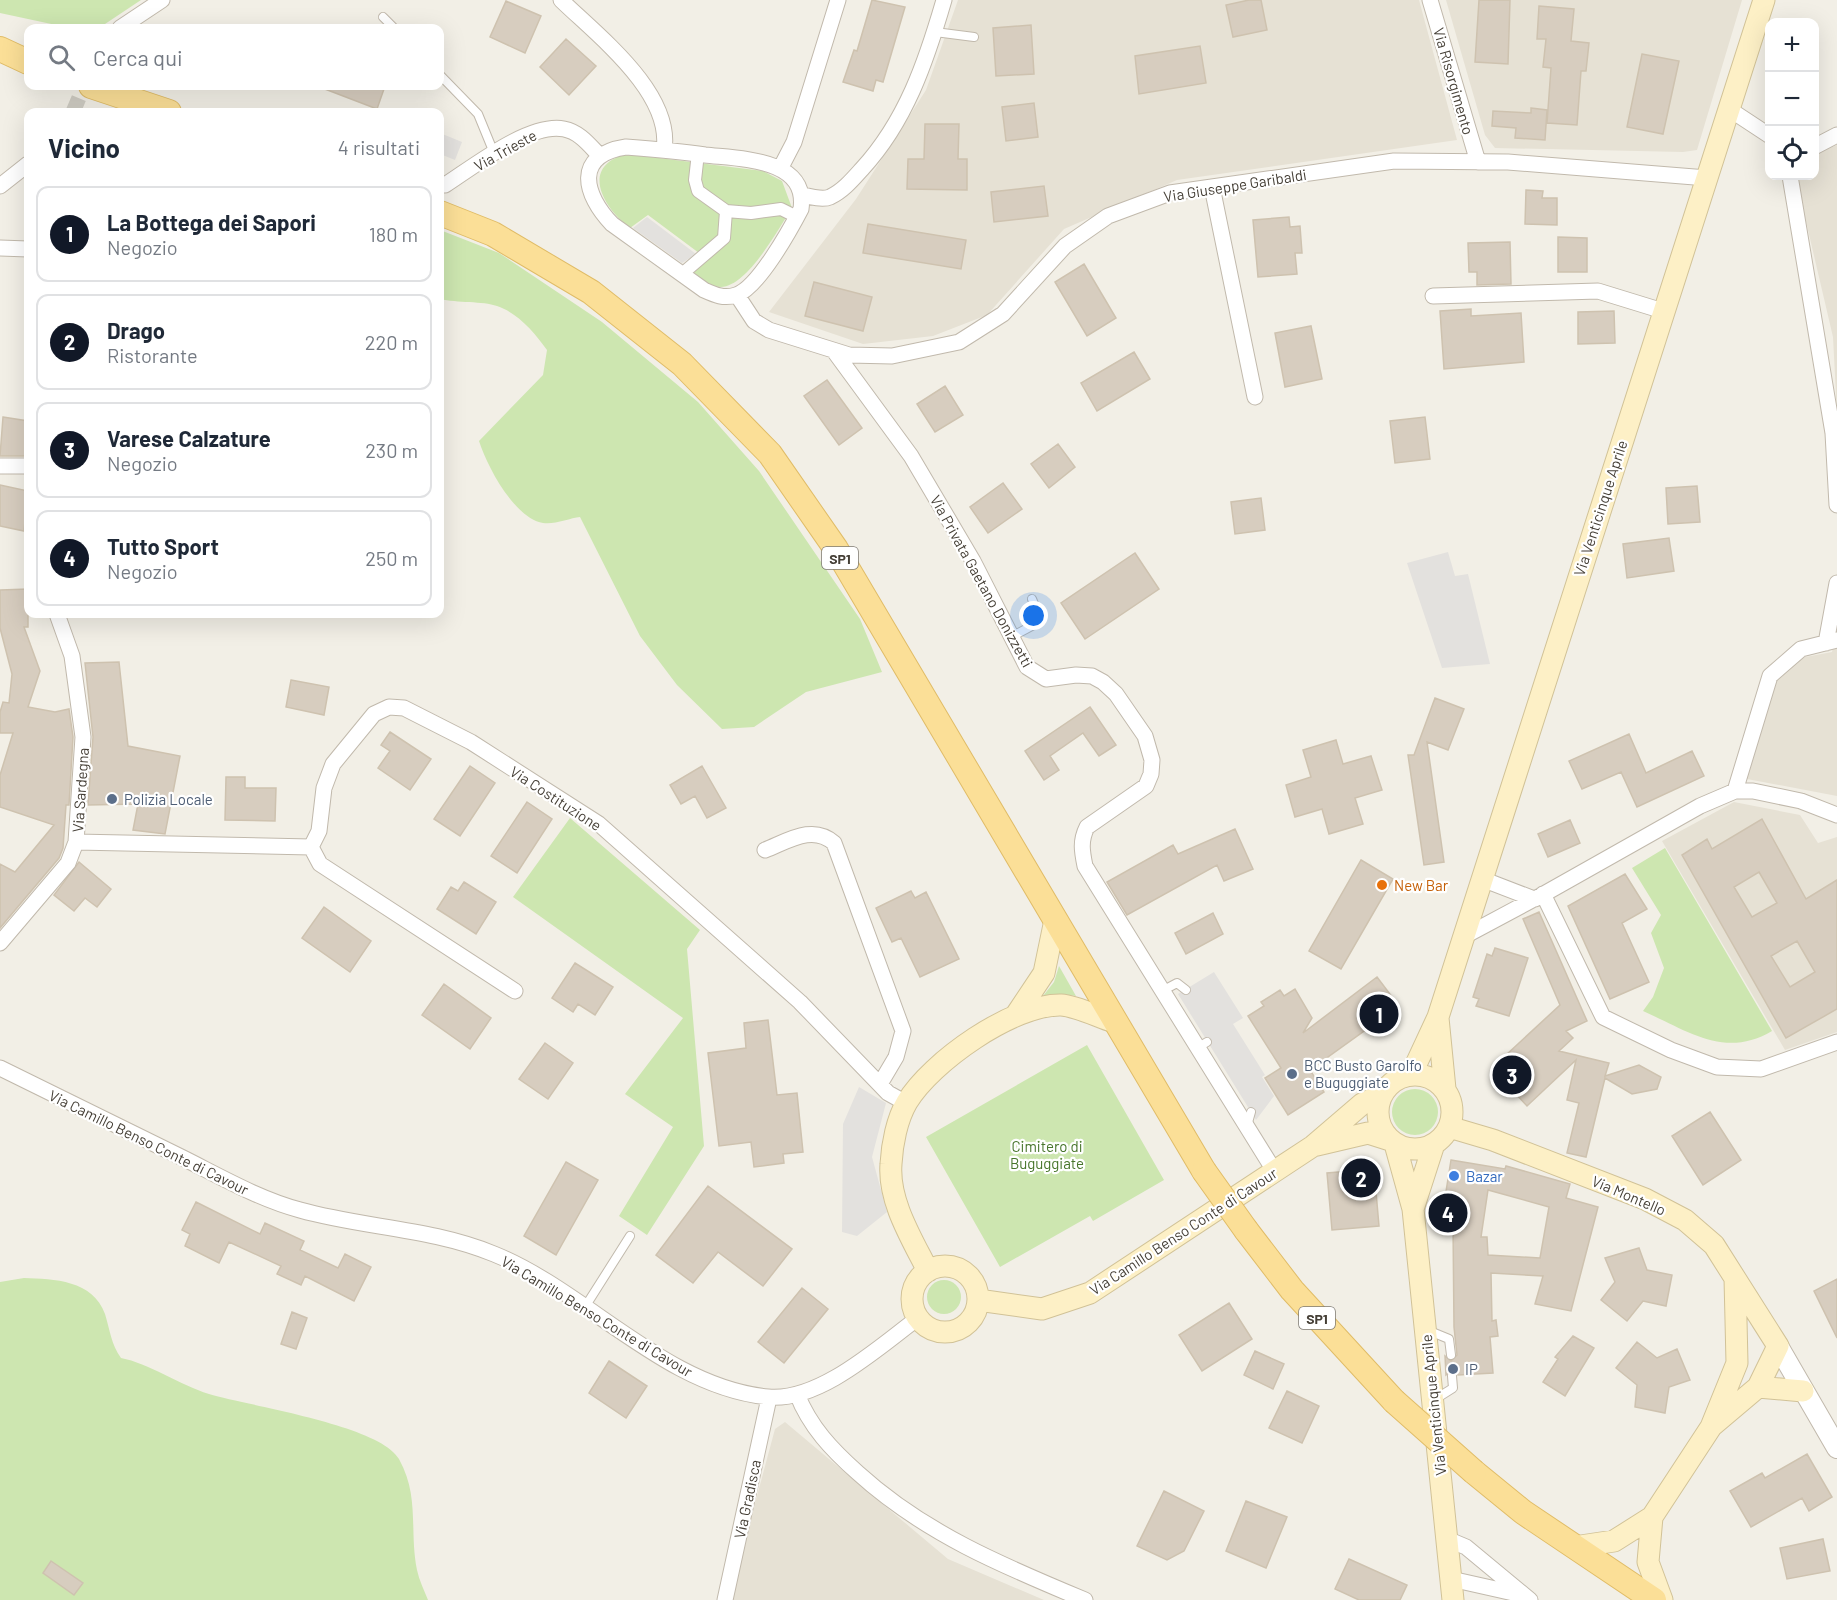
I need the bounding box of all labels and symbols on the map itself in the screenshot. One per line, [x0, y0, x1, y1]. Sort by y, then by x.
street label: Via Risorgimento [1430, 25, 1478, 137]
street label: Via Trieste [471, 125, 539, 175]
street label: Via Giuseppe Garibaldi [1162, 165, 1308, 205]
street label: Via Venticinque Aprile [1570, 438, 1630, 578]
street label: Via Privata Gaetano Donizzetti [927, 492, 1037, 670]
road number: SP1 [822, 547, 858, 569]
your location [1019, 601, 1048, 630]
street label: Via Sardegna [68, 747, 92, 833]
street label: Via Costituzione [507, 762, 605, 834]
place label: Polizia Locale [124, 790, 213, 808]
marker: Polizia Locale [105, 792, 119, 806]
place label: New Bar [1394, 876, 1449, 894]
marker: New Bar [1375, 878, 1389, 892]
pin: 1 [1360, 992, 1398, 1036]
pin: 3 [1492, 1052, 1532, 1098]
place label: BCC Busto Garolfo e Buguggiate [1304, 1056, 1422, 1091]
marker: BCC Busto Garolfo e Buguggiate [1285, 1067, 1299, 1081]
street label: Via Camillo Benso Conte di Cavour [46, 1086, 252, 1199]
park label: Cimitero di Buguggiate [1010, 1137, 1084, 1172]
pin: 2 [1342, 1156, 1380, 1200]
street label: Via Camillo Benso Conte di Cavour [1086, 1163, 1281, 1298]
place label: Bazar [1466, 1167, 1503, 1185]
marker: Bazar [1447, 1169, 1461, 1183]
street label: Via Montello [1589, 1171, 1669, 1219]
pin: 4 [1428, 1190, 1468, 1236]
street label: Via Camillo Benso Conte di Cavour [498, 1252, 696, 1381]
road number: SP1 [1299, 1307, 1335, 1329]
street label: Via Venticinque Aprile [1417, 1333, 1449, 1477]
place label: IP [1465, 1360, 1478, 1378]
marker: IP [1446, 1362, 1460, 1376]
street label: Via Gradisca [730, 1458, 764, 1540]

